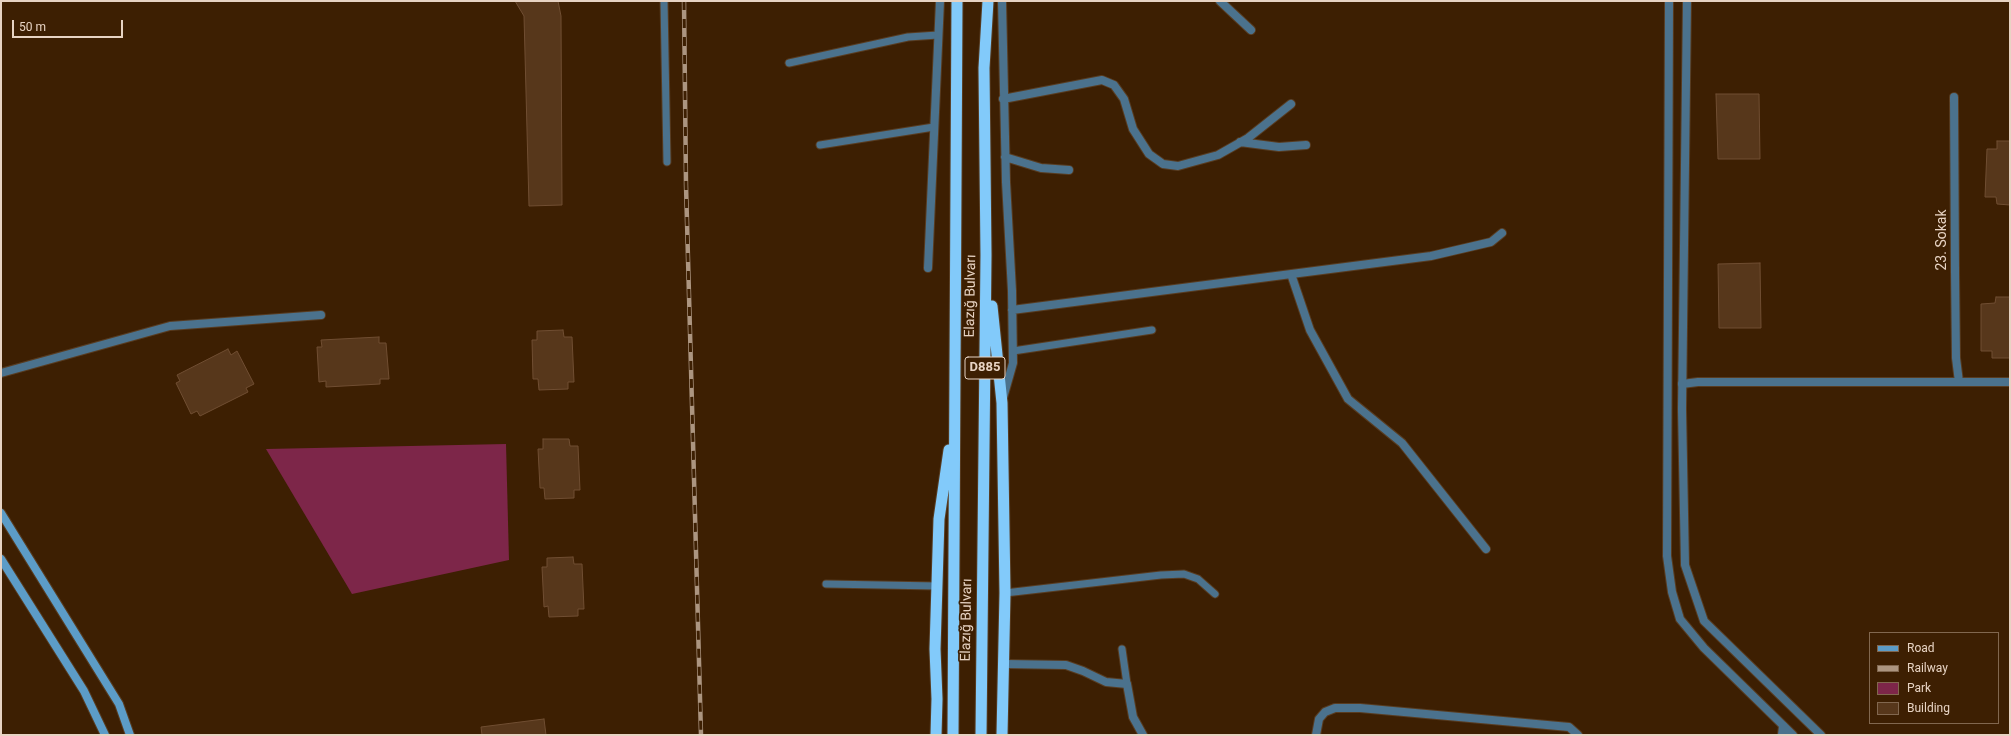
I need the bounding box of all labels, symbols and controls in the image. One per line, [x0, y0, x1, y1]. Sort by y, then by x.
scale bar [14, 12, 125, 38]
text: 50 m [19, 20, 46, 34]
street label: 23. Sokak [1934, 209, 1950, 271]
street label: Elazığ Bulvarı [962, 254, 980, 338]
road number: D885 [965, 357, 1005, 379]
street label: Elazığ Bulvarı [958, 578, 976, 662]
legend [1869, 632, 1999, 724]
text: Road [1907, 641, 1935, 655]
text: Railway [1907, 661, 1948, 675]
text: Park [1907, 681, 1931, 695]
text: Building [1907, 701, 1950, 715]

